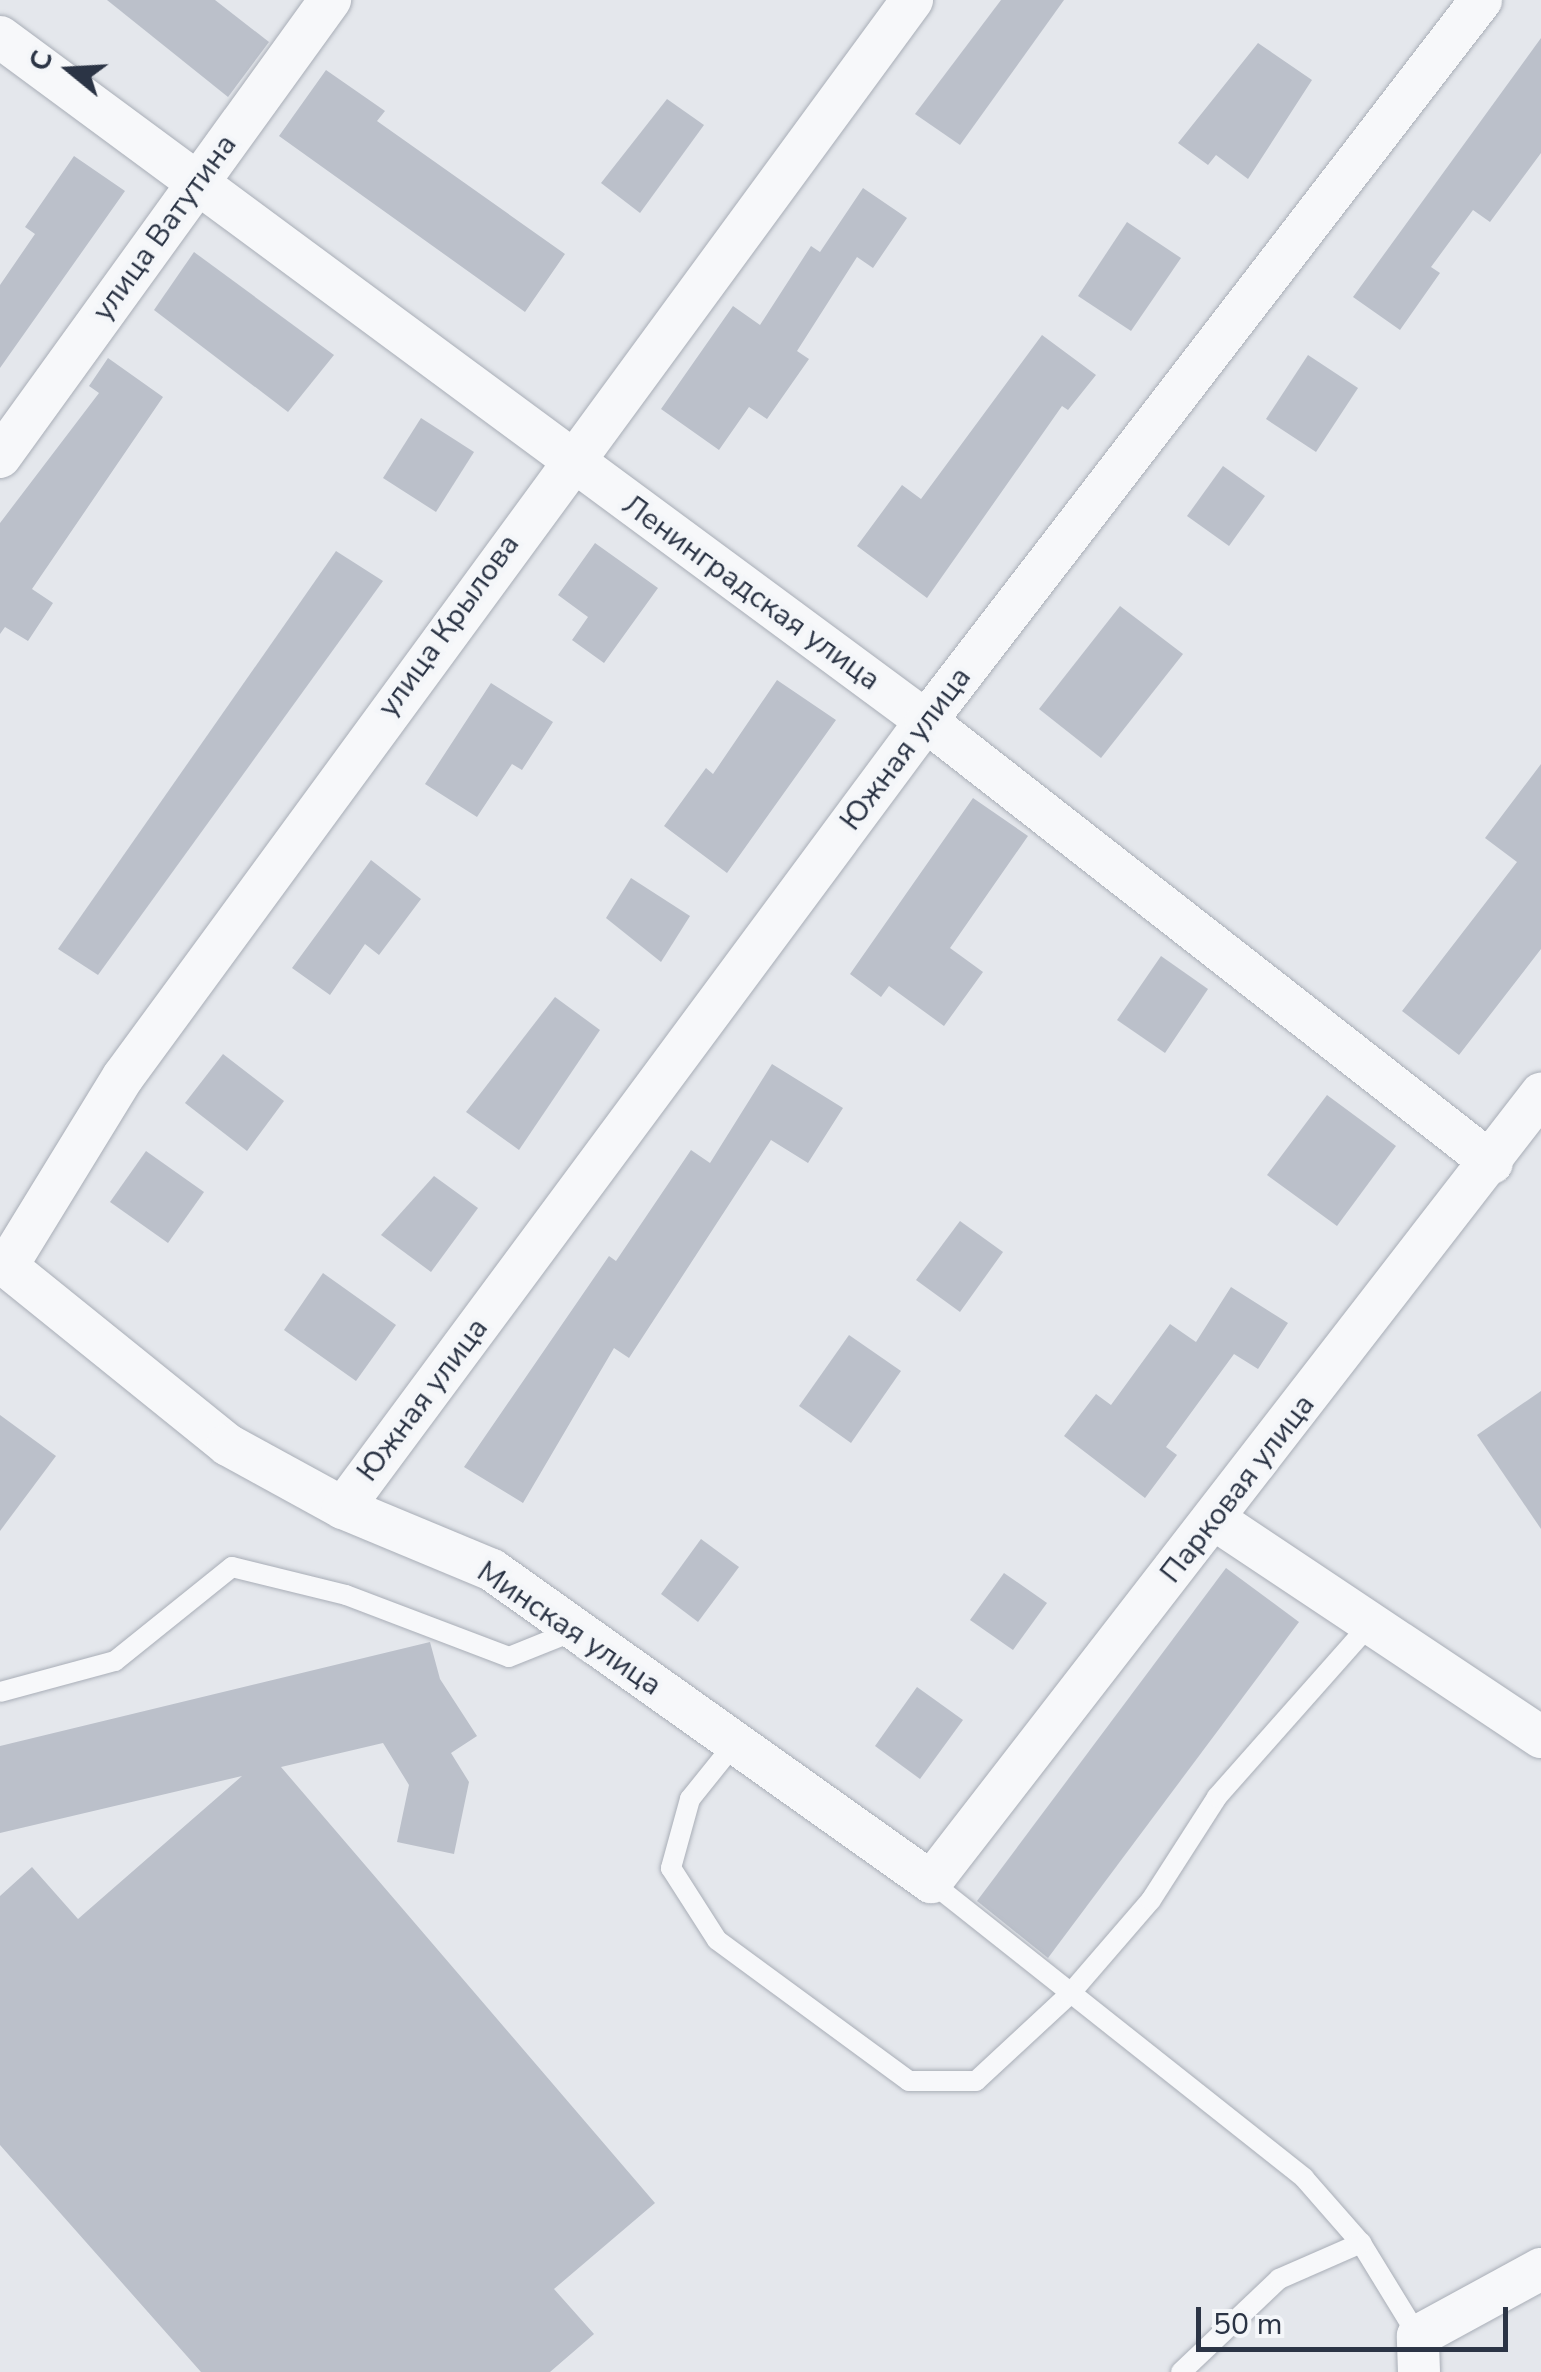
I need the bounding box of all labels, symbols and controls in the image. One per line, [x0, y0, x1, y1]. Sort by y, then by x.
north arrow [20, 20, 120, 120]
text: С [20, 46, 62, 76]
street label: улица Ватутина [85, 128, 245, 328]
street label: Ленинградская улица [615, 487, 887, 699]
street label: улица Крылова [371, 528, 527, 724]
street label: Южная улица [833, 660, 979, 838]
street label: Южная улица [350, 1311, 496, 1489]
street label: Парковая улица [1153, 1387, 1323, 1591]
street label: Минская улица [470, 1554, 668, 1704]
scale bar [1201, 2287, 1514, 2349]
text: 50 m [1213, 2304, 1282, 2345]

